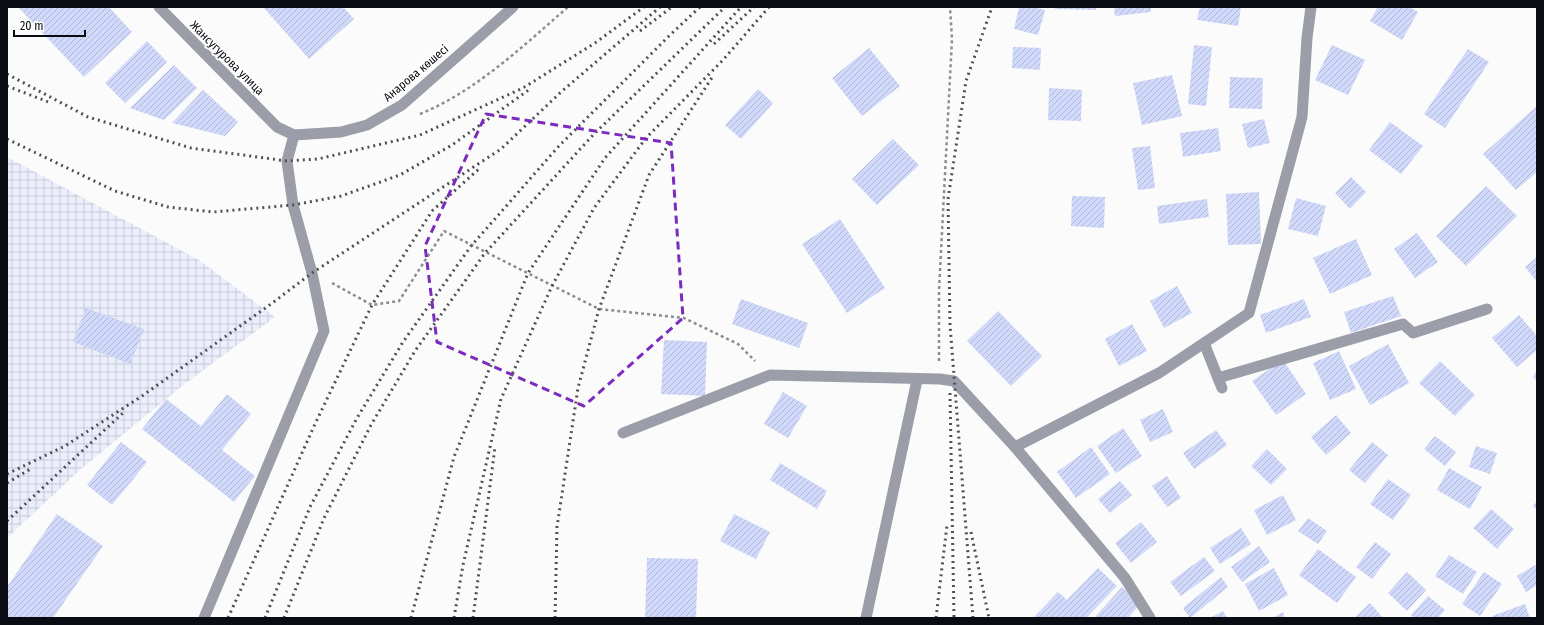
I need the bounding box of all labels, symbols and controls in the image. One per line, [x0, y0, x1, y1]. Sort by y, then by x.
scale bar [14, 12, 85, 38]
street label: Жансугурова улица [187, 18, 267, 98]
text: 20 m [20, 19, 44, 33]
street label: Анарова көшесі [381, 42, 451, 104]

